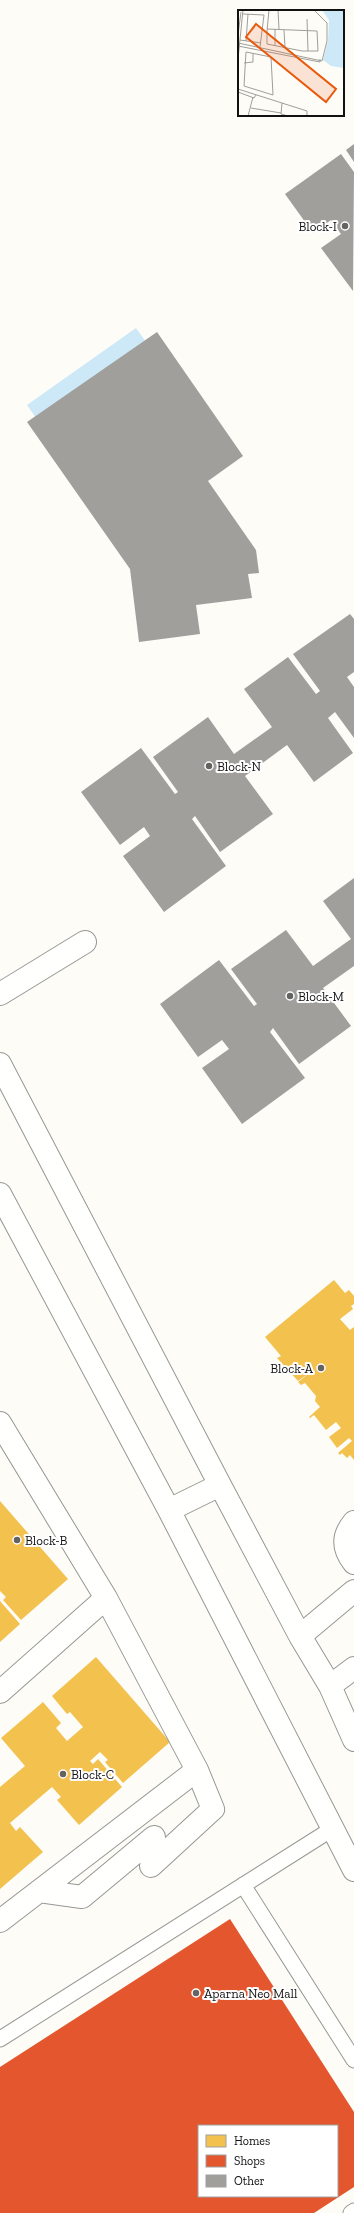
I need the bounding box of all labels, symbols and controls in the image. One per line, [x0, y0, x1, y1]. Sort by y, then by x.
inset map [238, 10, 344, 116]
place label: Block-I [298, 219, 337, 234]
marker: Block-I [340, 221, 350, 231]
place label: Block-N [217, 759, 261, 774]
marker: Block-N [204, 761, 214, 771]
place label: Block-M [298, 989, 344, 1004]
marker: Block-M [285, 991, 295, 1001]
place label: Block-A [270, 1361, 314, 1376]
marker: Block-A [316, 1363, 326, 1373]
place label: Block-B [25, 1533, 67, 1548]
marker: Block-B [12, 1535, 22, 1545]
place label: Block-C [71, 1767, 114, 1782]
marker: Block-C [58, 1769, 68, 1779]
place label: Aparna Neo Mall [204, 1986, 298, 2001]
marker: Aparna Neo Mall [191, 1988, 201, 1998]
legend [198, 2125, 338, 2197]
text: Homes [234, 2134, 270, 2148]
text: Shops [234, 2154, 265, 2168]
text: Other [234, 2174, 265, 2188]

